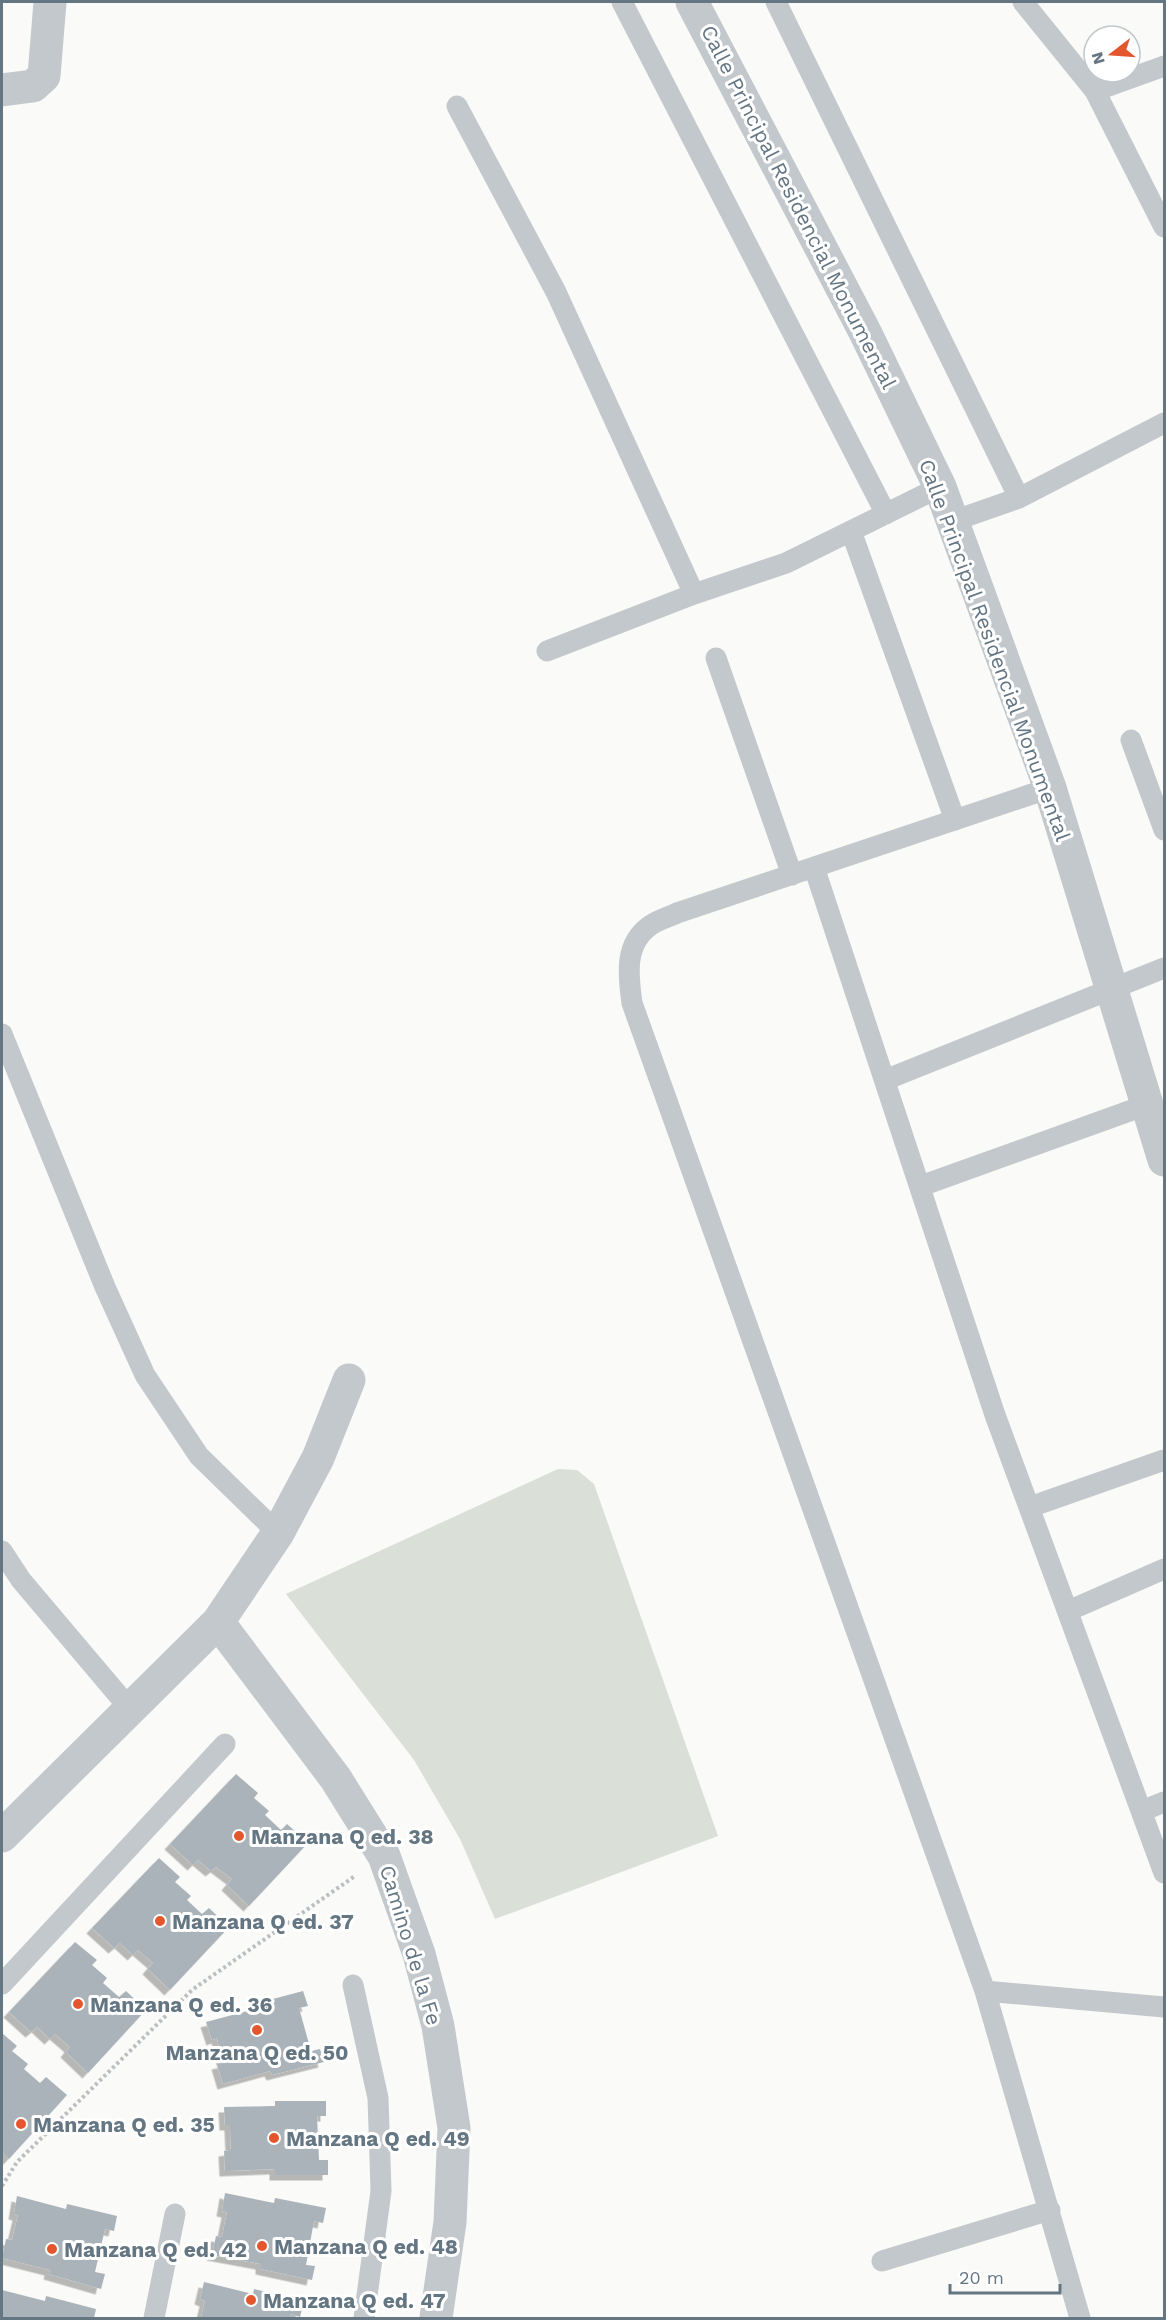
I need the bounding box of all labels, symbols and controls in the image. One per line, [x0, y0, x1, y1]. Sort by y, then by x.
street label: Calle Principal Residencial Monumental [696, 21, 902, 394]
north arrow [1082, 24, 1142, 84]
text: N [1087, 50, 1109, 67]
street label: Calle Principal Residencial Monumental [914, 456, 1076, 845]
place label: Manzana Q ed. 38 [251, 1824, 434, 1849]
marker: Manzana Q ed. 38 [232, 1829, 246, 1843]
street label: Camino de la Fe [375, 1862, 447, 2028]
place label: Manzana Q ed. 37 [172, 1909, 354, 1934]
marker: Manzana Q ed. 37 [153, 1914, 167, 1928]
place label: Manzana Q ed. 36 [90, 1992, 273, 2017]
marker: Manzana Q ed. 36 [71, 1997, 85, 2011]
marker: Manzana Q ed. 50 [250, 2023, 264, 2037]
place label: Manzana Q ed. 50 [166, 2040, 348, 2065]
place label: Manzana Q ed. 35 [33, 2112, 215, 2137]
marker: Manzana Q ed. 35 [14, 2117, 28, 2131]
place label: Manzana Q ed. 49 [286, 2126, 470, 2151]
marker: Manzana Q ed. 49 [267, 2131, 281, 2145]
place label: Manzana Q ed. 48 [274, 2234, 458, 2259]
place label: Manzana Q ed. 42 [64, 2237, 247, 2262]
marker: Manzana Q ed. 48 [255, 2239, 269, 2253]
marker: Manzana Q ed. 42 [45, 2242, 59, 2256]
scale bar [950, 2257, 1060, 2295]
text: 20 m [959, 2267, 1004, 2288]
place label: Manzana Q ed. 47 [263, 2288, 446, 2313]
marker: Manzana Q ed. 47 [244, 2293, 258, 2307]

